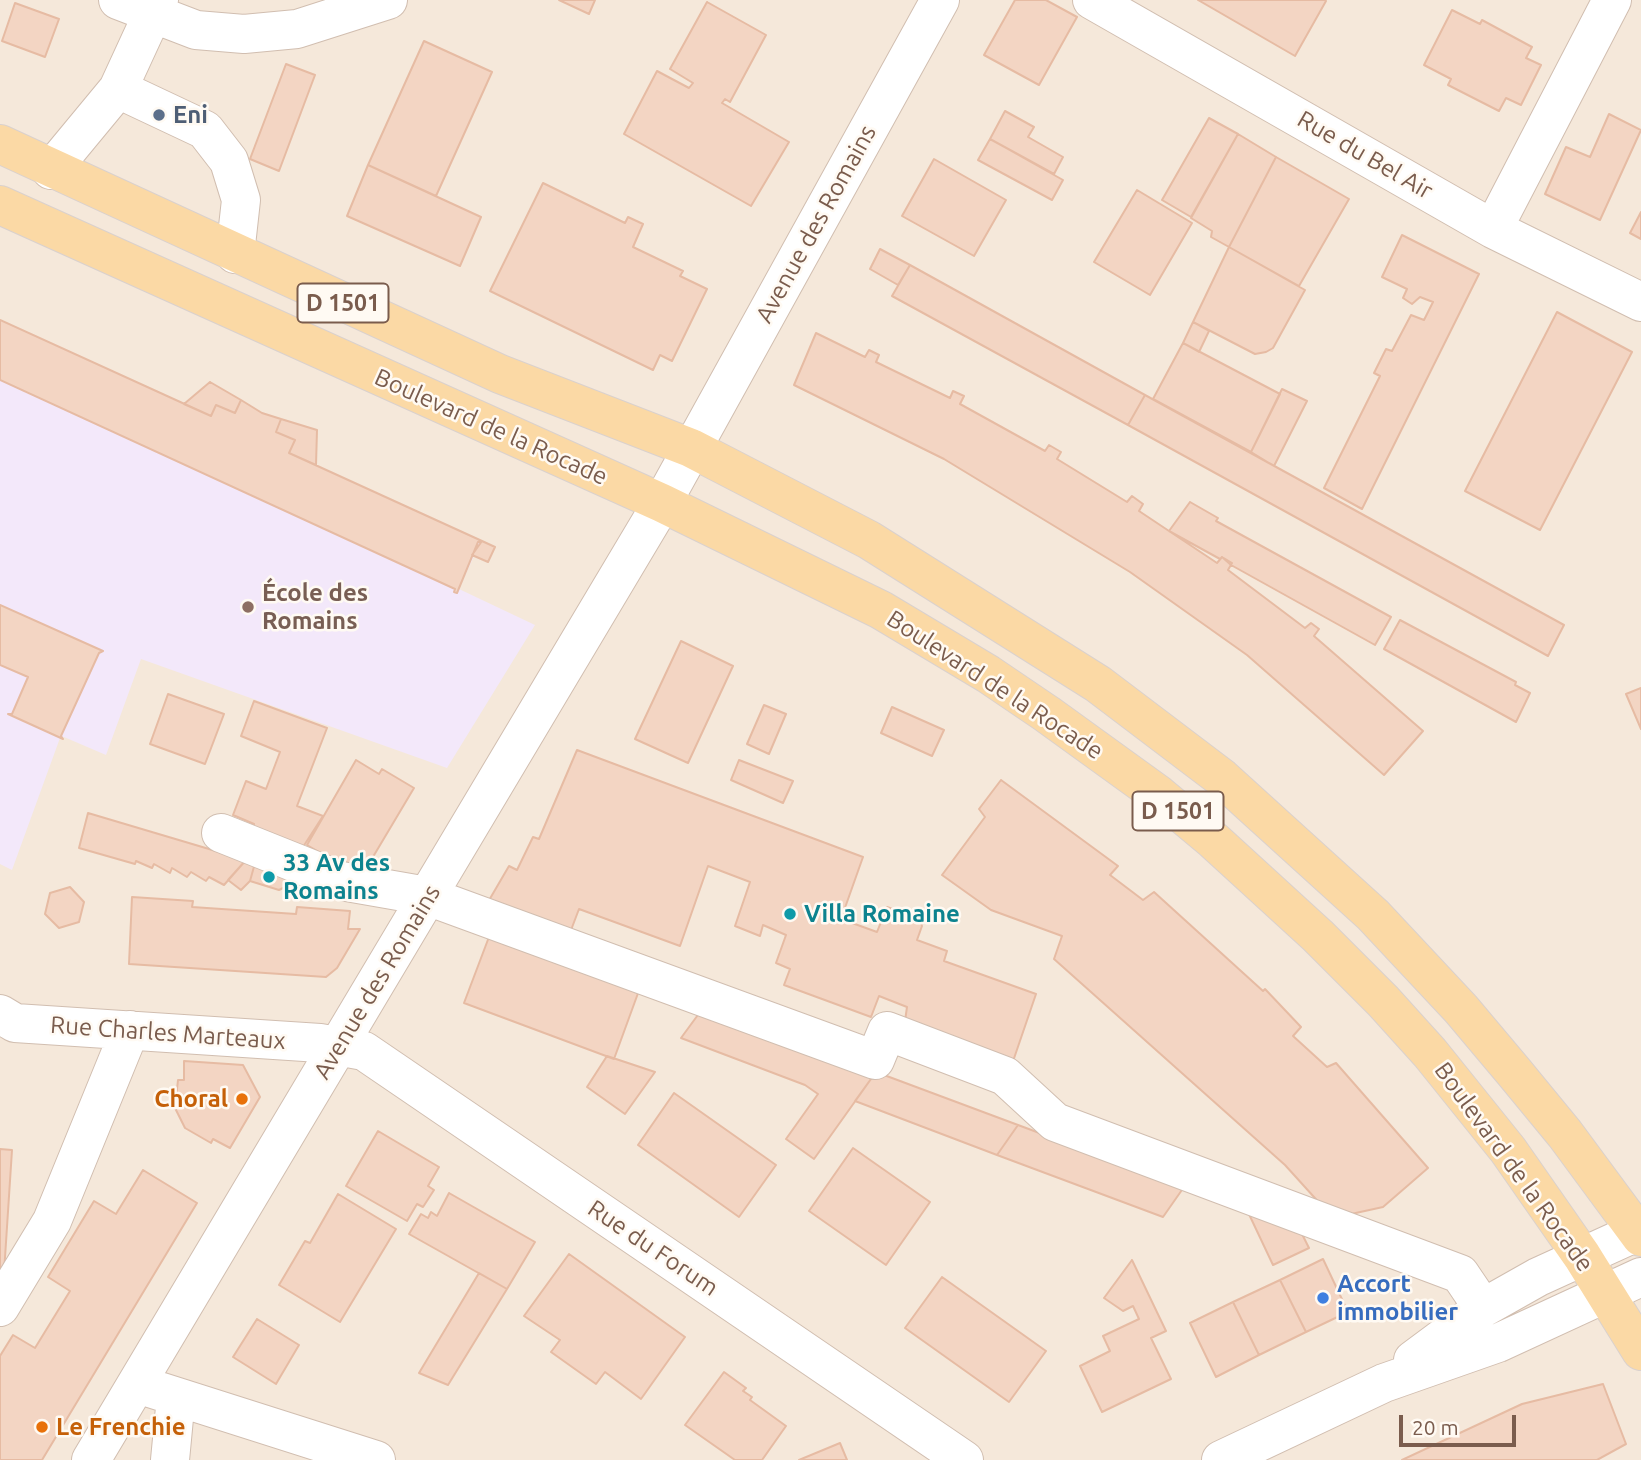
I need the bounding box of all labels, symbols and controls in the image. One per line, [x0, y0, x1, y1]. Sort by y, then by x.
place label: Eni [173, 101, 208, 129]
street label: Rue du Bel Air [1292, 105, 1438, 205]
marker: Eni [151, 107, 167, 123]
street label: Avenue des Romains [750, 120, 882, 328]
road number: D 1501 [298, 284, 388, 322]
street label: Boulevard de la Rocade [370, 363, 612, 491]
place label: École des Romains [262, 579, 368, 635]
marker: École des Romains [240, 599, 256, 615]
street label: Boulevard de la Rocade [882, 604, 1108, 766]
road number: D 1501 [1132, 792, 1224, 831]
place label: 33 Av des Romains [283, 849, 390, 905]
marker: 33 Av des Romains [261, 869, 277, 885]
street label: Avenue des Romains [308, 880, 446, 1084]
place label: Villa Romaine [804, 900, 960, 928]
marker: Villa Romaine [782, 906, 798, 922]
street label: Rue Charles Marteaux [49, 1010, 287, 1056]
street label: Boulevard de la Rocade [1428, 1057, 1600, 1277]
place label: Choral [154, 1085, 228, 1113]
marker: Choral [234, 1091, 250, 1107]
street label: Rue du Forum [582, 1194, 724, 1302]
place label: Accort immobilier [1337, 1270, 1458, 1326]
marker: Accort immobilier [1315, 1290, 1331, 1306]
scale bar [1403, 1400, 1520, 1444]
place label: Le Frenchie [56, 1413, 186, 1441]
text: 20 m [1412, 1415, 1459, 1439]
marker: Le Frenchie [34, 1419, 50, 1435]

